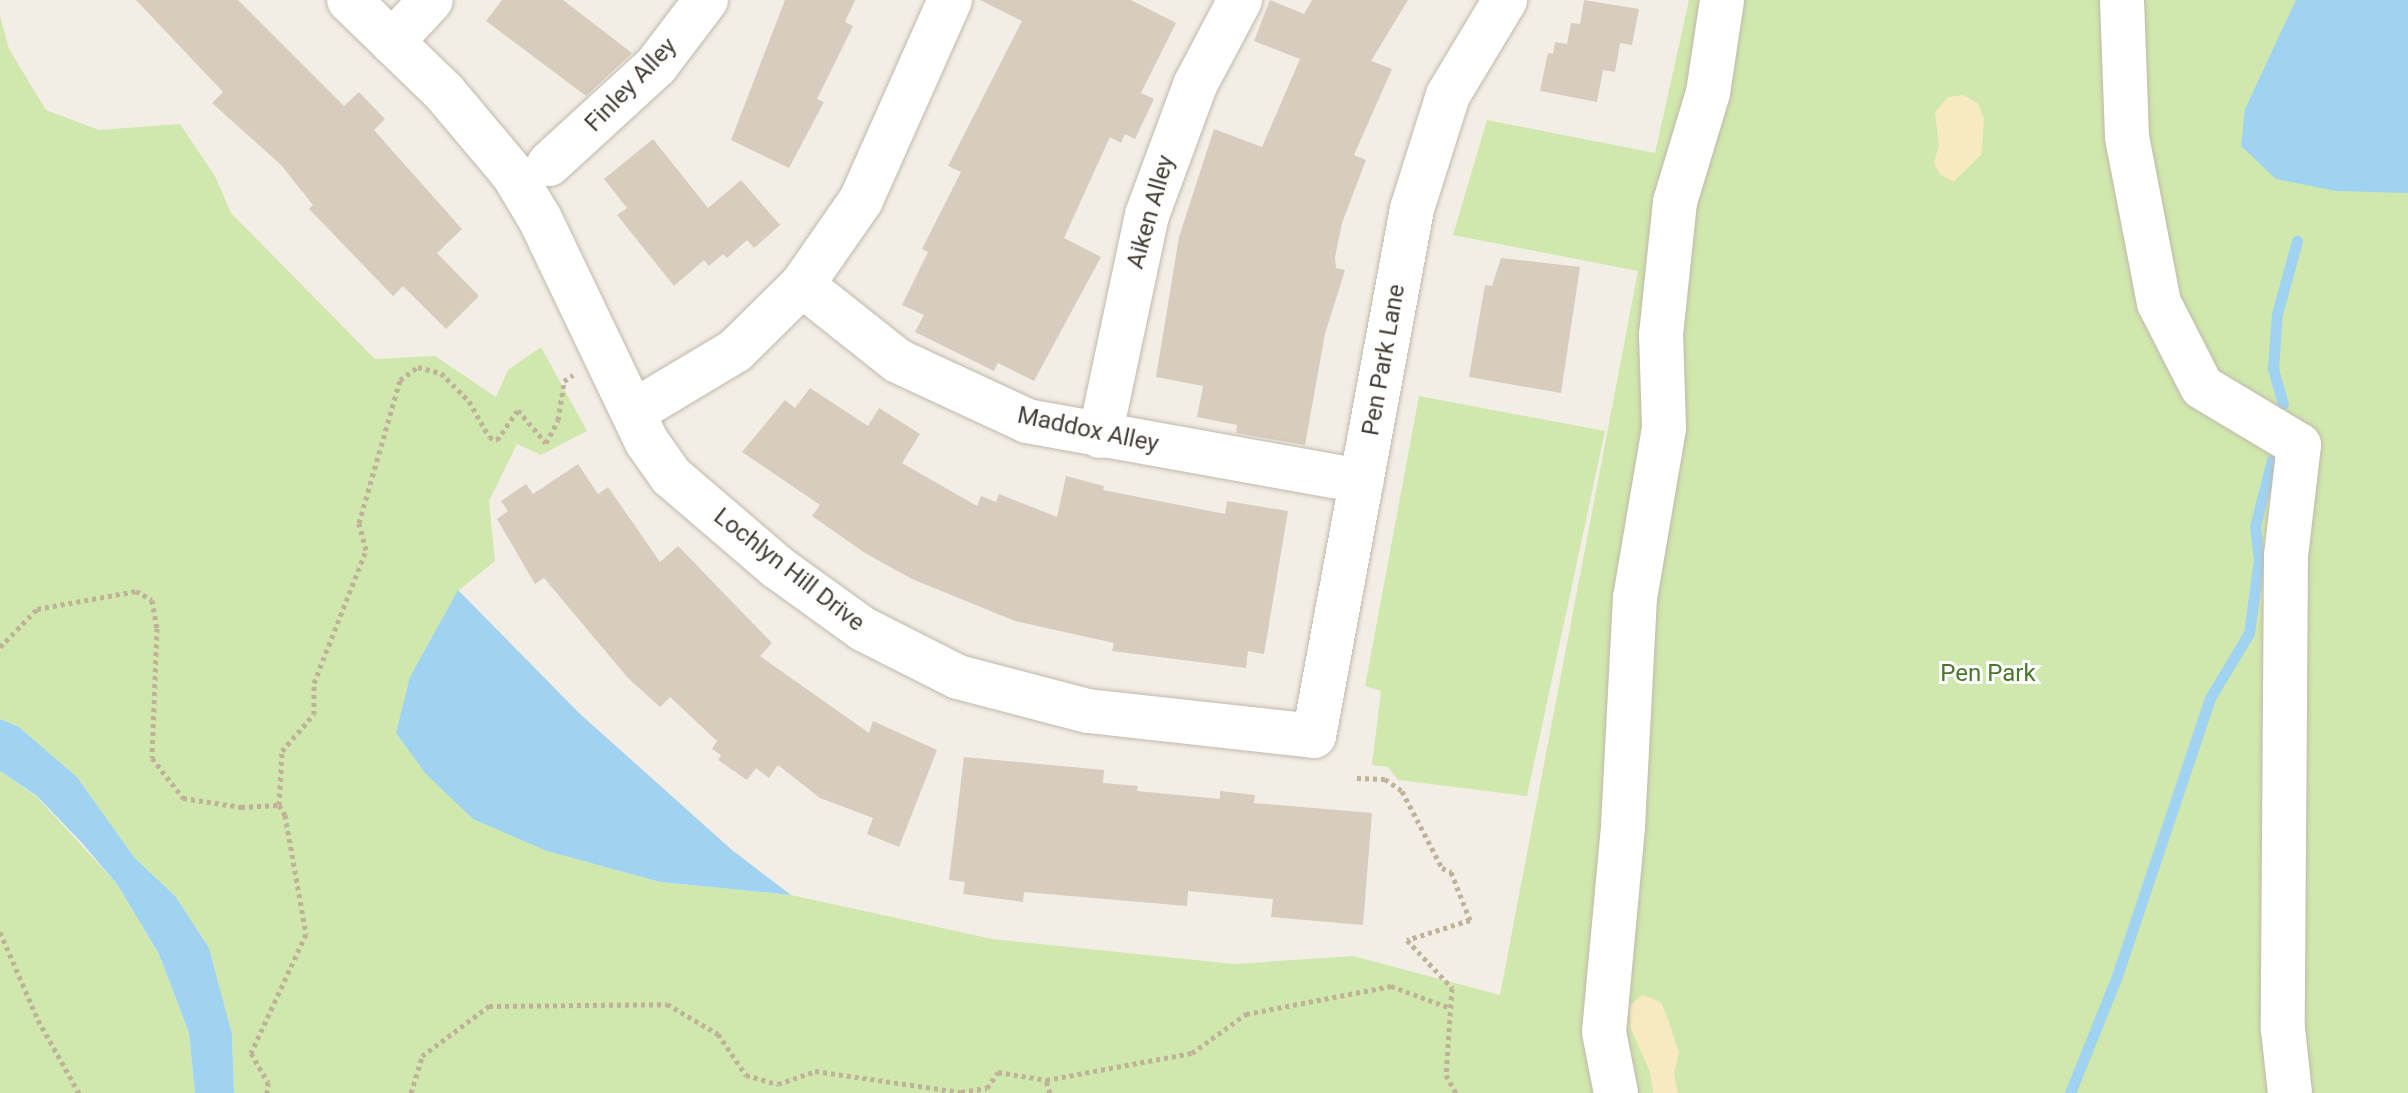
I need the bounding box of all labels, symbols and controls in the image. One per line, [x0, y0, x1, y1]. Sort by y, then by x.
street label: Finley Alley [579, 32, 683, 138]
street label: Aiken Alley [1121, 152, 1181, 272]
street label: Pen Park Lane [1357, 282, 1411, 438]
street label: Maddox Alley [1015, 401, 1161, 459]
street label: Lochlyn Hill Drive [708, 502, 870, 638]
park label: Pen Park [1940, 660, 2036, 688]

